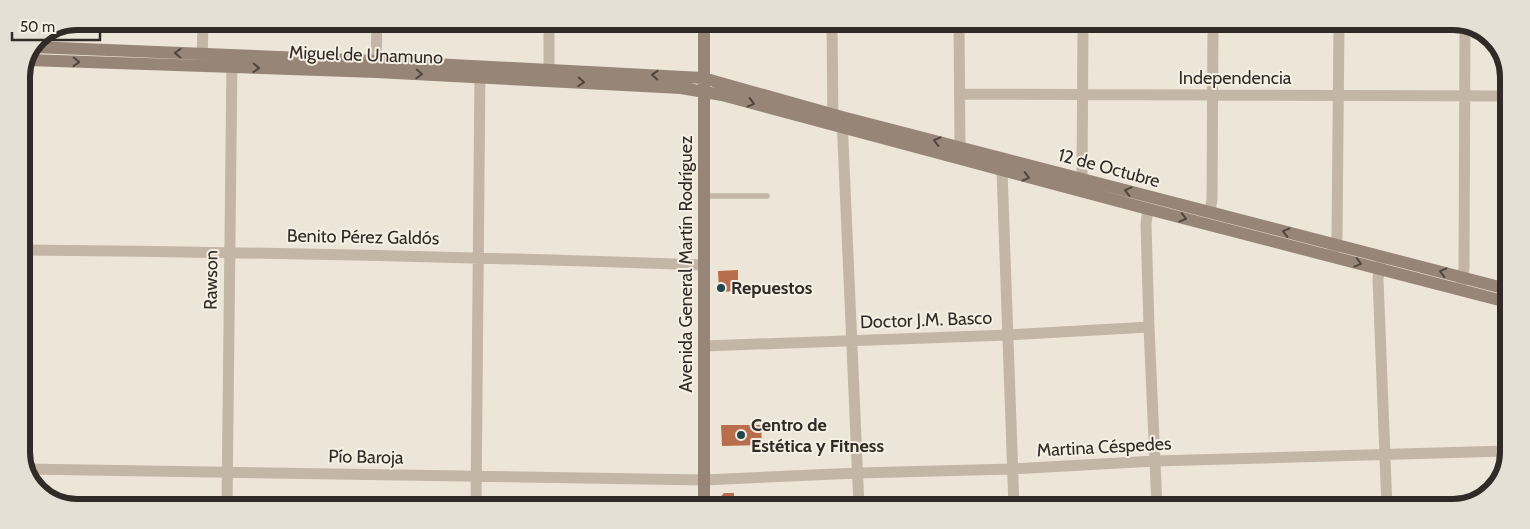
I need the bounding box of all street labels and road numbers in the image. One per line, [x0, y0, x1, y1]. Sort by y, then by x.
street label: Miguel de Unamuno [289, 41, 443, 69]
street label: Independencia [1179, 67, 1292, 89]
street label: Avenida General Martín Rodríguez [675, 135, 697, 392]
street label: 12 de Octubre [1056, 144, 1162, 192]
street label: Benito Pérez Galdós [287, 225, 439, 249]
street label: Rawson [199, 250, 223, 310]
street label: Doctor J.M. Basco [860, 307, 993, 333]
street label: Martina Céspedes [1036, 432, 1172, 462]
street label: Pío Baroja [328, 445, 404, 469]

